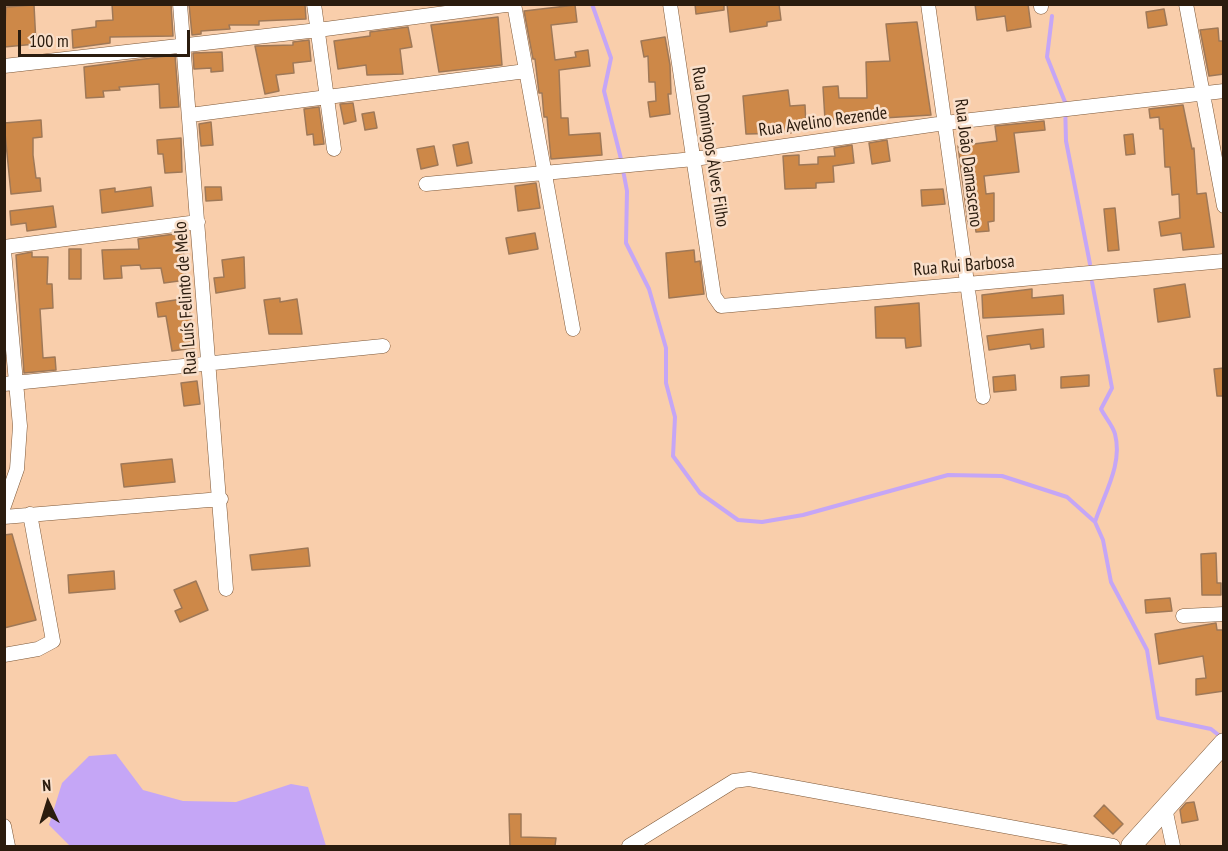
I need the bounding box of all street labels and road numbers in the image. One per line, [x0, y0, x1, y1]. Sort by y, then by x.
street label: Rua Domingos Alves Filho [687, 65, 733, 229]
street label: Rua João Damasceno [949, 98, 987, 228]
street label: Rua Avelino Rezende [757, 102, 889, 142]
street label: Rua Luís Felinto de Melo [170, 221, 202, 375]
street label: Rua Rui Barbosa [913, 251, 1015, 281]

